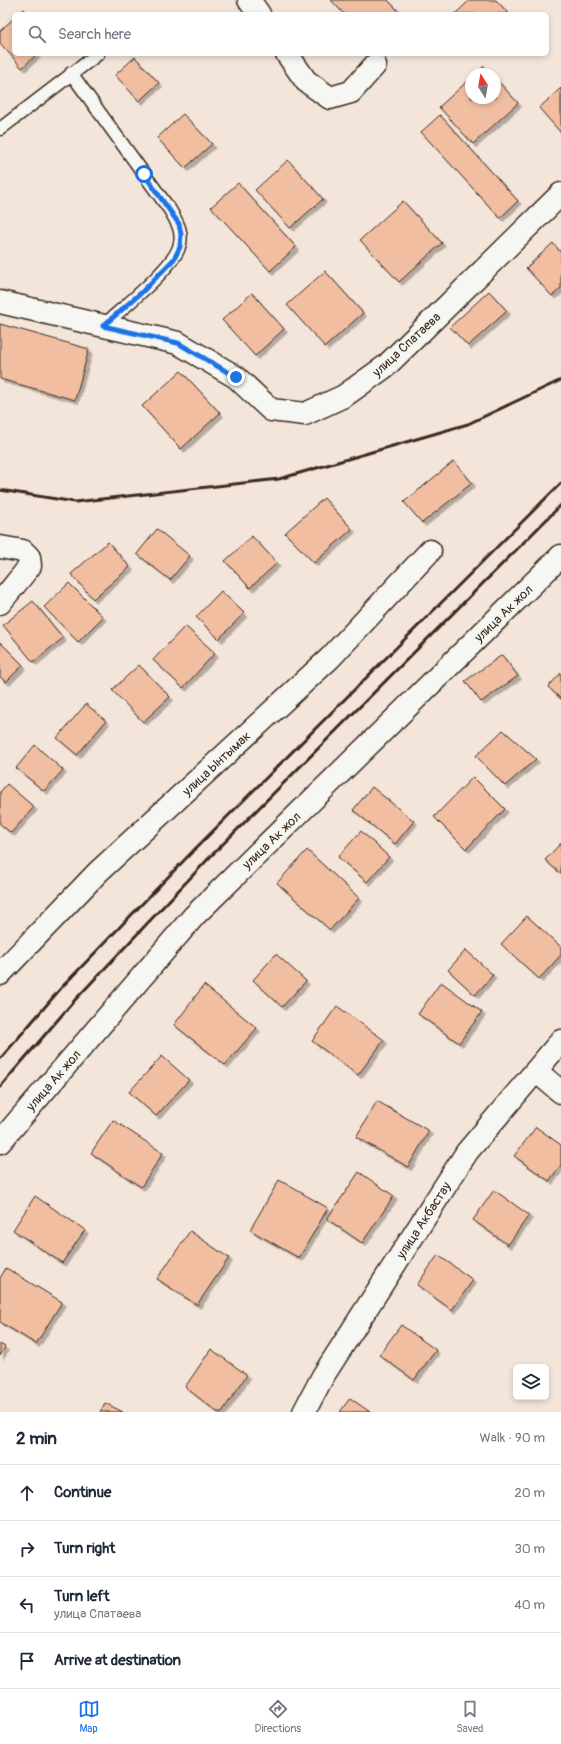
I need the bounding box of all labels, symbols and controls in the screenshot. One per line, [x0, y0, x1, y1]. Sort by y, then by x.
search box [12, 12, 549, 56]
icon: search [26, 23, 48, 45]
text: Search here [58, 25, 131, 44]
north arrow [465, 68, 501, 104]
route start [135, 165, 153, 183]
street label: улица Спатаева [369, 309, 444, 381]
route end [227, 368, 245, 386]
street label: улица Ак жол [470, 582, 536, 646]
street label: улица Ынтымак [179, 728, 254, 800]
street label: улица Ак жол [238, 809, 304, 873]
street label: улица Ак жол [22, 1047, 85, 1115]
street label: улица Акбастау [393, 1179, 455, 1263]
map controls [513, 1364, 549, 1400]
button: layers [513, 1364, 549, 1400]
text: 2 min [16, 1428, 57, 1449]
text: Walk · 90 m [480, 1430, 545, 1446]
icon: ahead [16, 1482, 38, 1504]
text: Continue [54, 1483, 112, 1502]
text: 20 m [514, 1485, 545, 1501]
icon: right [16, 1538, 38, 1560]
text: Turn right [54, 1539, 115, 1558]
text: 30 m [515, 1541, 545, 1557]
text: Turn left [54, 1587, 110, 1606]
icon: left [16, 1594, 38, 1616]
text: 40 m [514, 1597, 545, 1613]
text: улица Спатаева [54, 1606, 141, 1622]
icon: arrive [16, 1650, 38, 1672]
text: Arrive at destination [54, 1651, 181, 1670]
tab: Map [78, 1698, 100, 1735]
tab: Directions [255, 1698, 301, 1735]
tab: Saved [456, 1698, 483, 1735]

